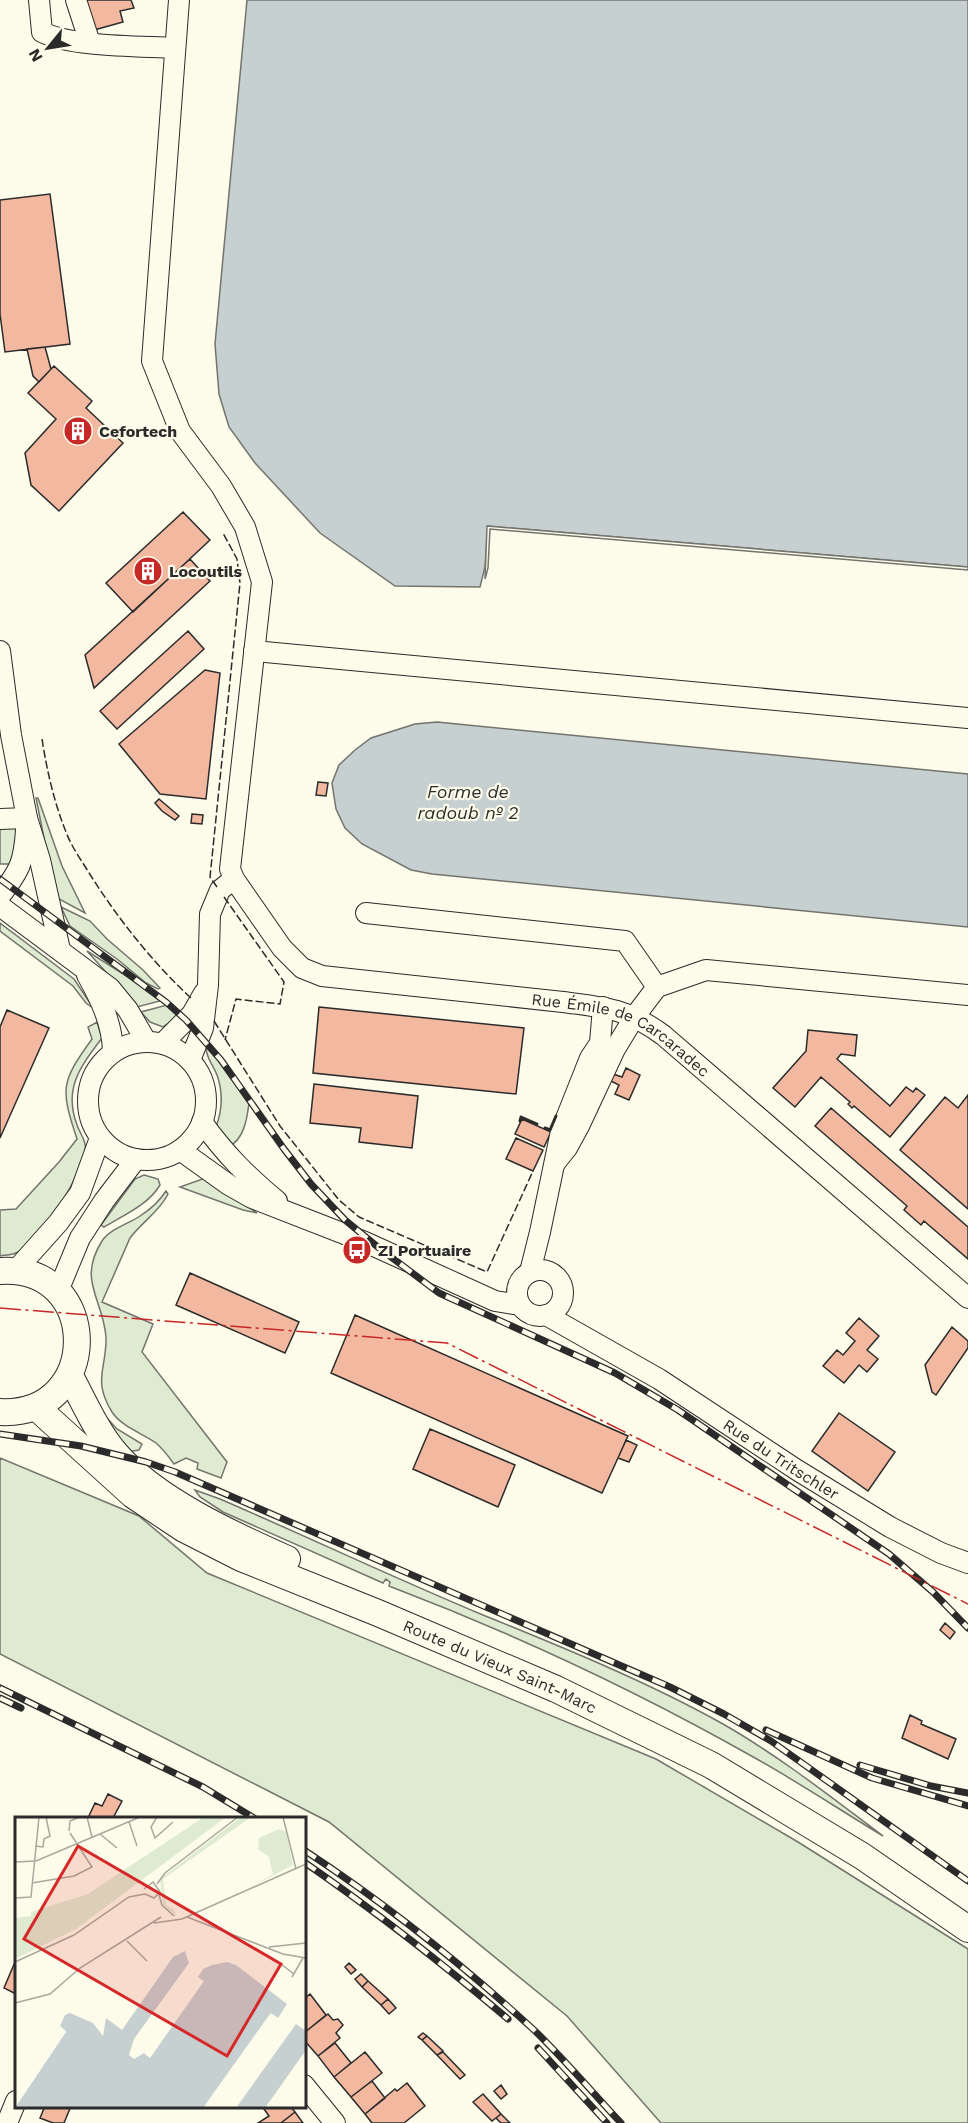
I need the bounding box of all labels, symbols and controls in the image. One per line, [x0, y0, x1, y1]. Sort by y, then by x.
north arrow [18, 18, 78, 78]
text: N [24, 45, 47, 65]
building icon: Cefortech [62, 415, 94, 447]
place label: Cefortech [99, 422, 177, 441]
building icon: Locoutils [132, 555, 164, 587]
place label: Locoutils [169, 562, 243, 581]
water label: Forme de radoub nº 2 [418, 781, 518, 823]
street label: Rue Émile de Carcaradec [531, 989, 714, 1081]
bus stop icon: ZI Portuaire [341, 1234, 373, 1266]
place label: ZI Portuaire [378, 1241, 471, 1260]
street label: Rue du Tritschler [720, 1415, 843, 1503]
street label: Route du Vieux Saint-Marc [400, 1615, 600, 1717]
inset map [15, 1817, 306, 2108]

